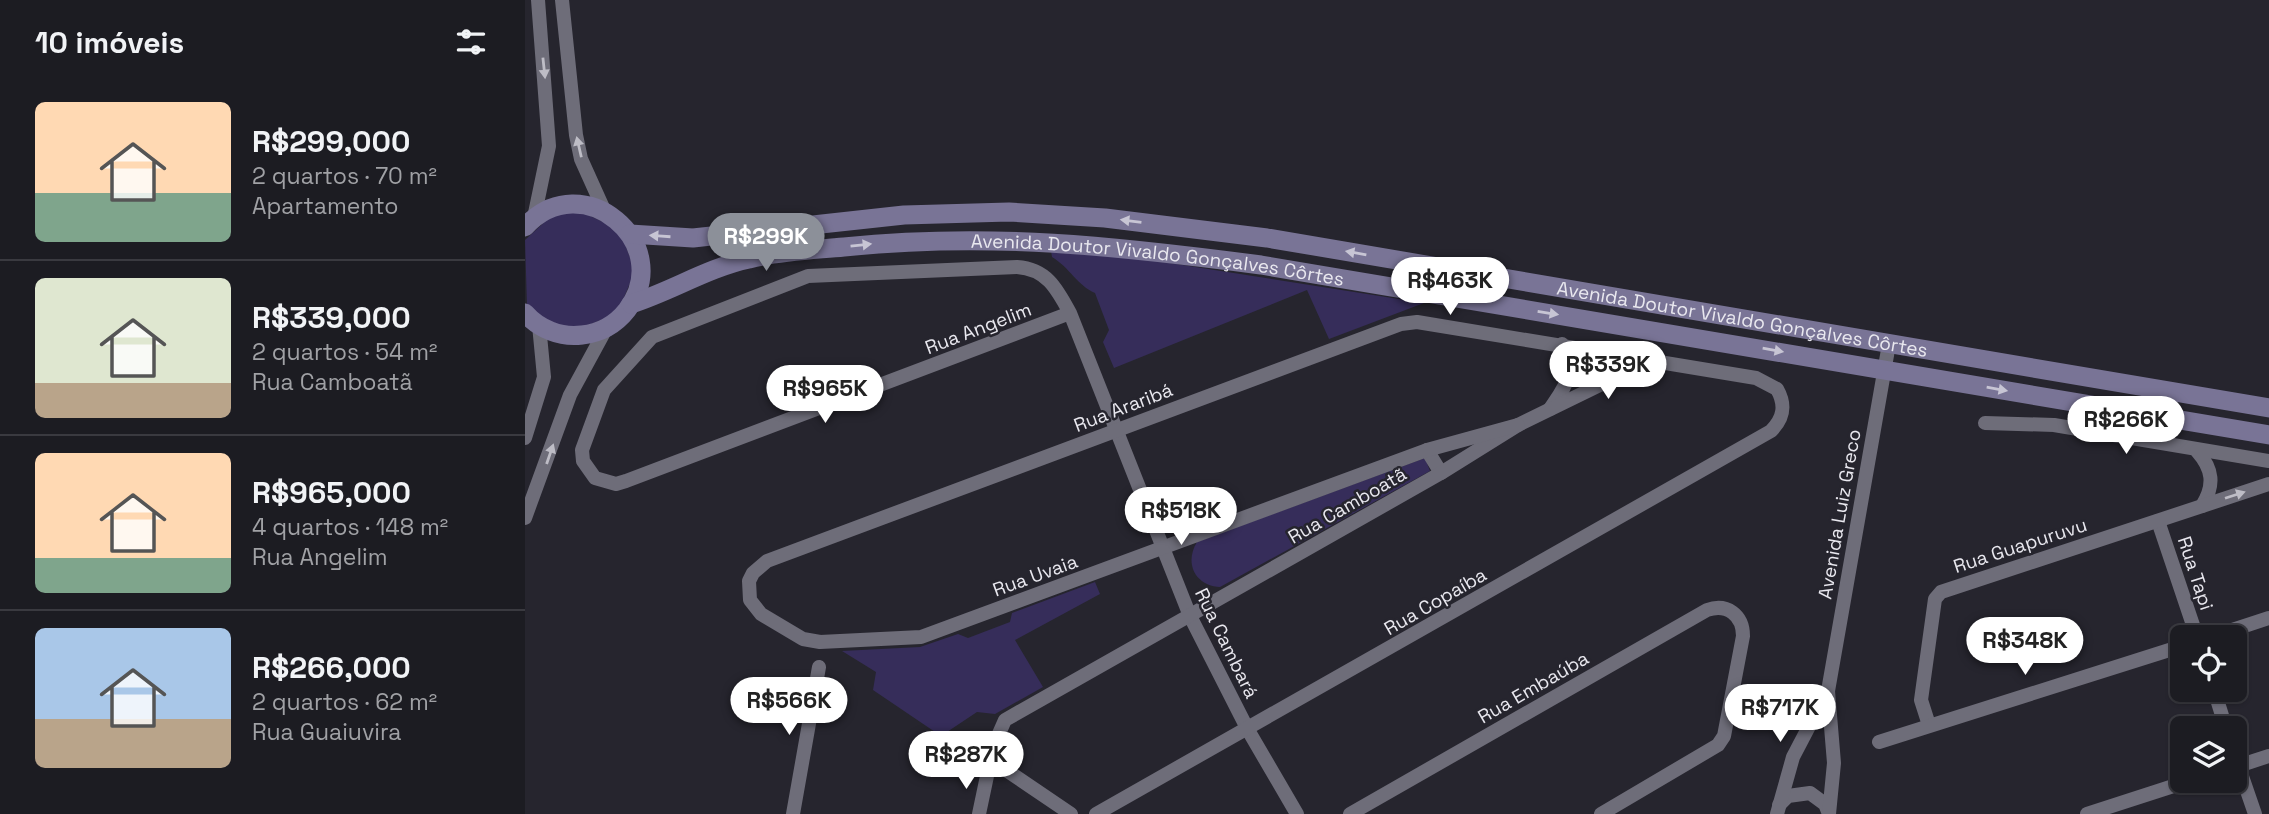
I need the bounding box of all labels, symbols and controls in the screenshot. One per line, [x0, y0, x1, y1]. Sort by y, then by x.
text: 10 imóveis [35, 23, 184, 62]
icon: filters [452, 23, 490, 61]
one-way arrow [539, 57, 550, 79]
text: R$299,000 [252, 122, 410, 161]
icon: home [91, 130, 175, 214]
one-way arrow [573, 136, 584, 158]
text: 2 quartos · 70 m² [252, 161, 437, 191]
text: Apartamento [252, 191, 399, 221]
pin: R$299K [709, 214, 823, 273]
one-way arrow [1120, 216, 1142, 227]
text: R$299K [724, 221, 808, 251]
street label: Avenida Doutor Vivaldo Gonçalves Côrtes [971, 229, 1346, 292]
one-way arrow [649, 230, 671, 241]
one-way arrow [850, 239, 872, 250]
one-way arrow [1345, 248, 1367, 259]
pin: R$463K [1393, 258, 1507, 317]
text: R$463K [1407, 265, 1493, 295]
street label: Avenida Doutor Vivaldo Gonçalves Côrtes [1555, 275, 1930, 363]
street label: Rua Angelim [921, 297, 1035, 360]
text: R$339,000 [252, 298, 411, 337]
icon: home [91, 306, 175, 390]
one-way arrow [1538, 308, 1560, 319]
text: 2 quartos · 54 m² [252, 337, 437, 367]
pin: R$339K [1551, 342, 1665, 401]
one-way arrow [1762, 345, 1784, 356]
text: R$339K [1565, 349, 1651, 379]
pin: R$965K [768, 366, 882, 425]
text: Rua Camboatã [252, 367, 413, 397]
text: R$965K [782, 373, 868, 403]
street label: Rua Araribá [1070, 377, 1176, 438]
one-way arrow [1986, 384, 2008, 395]
pin: R$266K [2069, 396, 2183, 456]
text: R$266K [2084, 404, 2168, 434]
street label: Avenida Luiz Greco [1812, 427, 1867, 601]
one-way arrow [545, 444, 556, 465]
street label: Rua Camboatã [1283, 461, 1411, 549]
text: R$965,000 [252, 473, 411, 512]
icon: home [91, 481, 175, 565]
pin: R$518K [1124, 488, 1238, 547]
one-way arrow [2225, 489, 2246, 500]
text: R$518K [1141, 495, 1221, 525]
text: 4 quartos · 148 m² [252, 512, 448, 542]
street label: Rua Guapuruvu [1950, 512, 2090, 579]
street label: Rua Tapi [2172, 533, 2219, 613]
text: Rua Angelim [252, 542, 387, 572]
street label: Rua Uvaia [989, 549, 1081, 602]
street label: Rua Copaíba [1379, 562, 1491, 641]
street label: Rua Cambará [1189, 584, 1264, 703]
pin: R$348K [1968, 618, 2082, 677]
text: R$348K [1982, 625, 2068, 655]
map controls [2170, 625, 2247, 793]
button: locate [2170, 625, 2247, 702]
street label: Rua Embaúba [1473, 646, 1593, 729]
text: R$266,000 [252, 648, 411, 687]
icon: home [91, 656, 175, 740]
pin: R$566K [732, 678, 846, 737]
pin: R$717K [1723, 684, 1837, 744]
text: R$566K [746, 685, 832, 715]
text: 2 quartos · 62 m² [252, 687, 437, 717]
text: R$717K [1741, 692, 1819, 722]
button: layers [2170, 716, 2247, 793]
text: Rua Guaiuvira [252, 717, 401, 747]
pin: R$287K [909, 732, 1023, 791]
text: R$287K [925, 739, 1007, 769]

